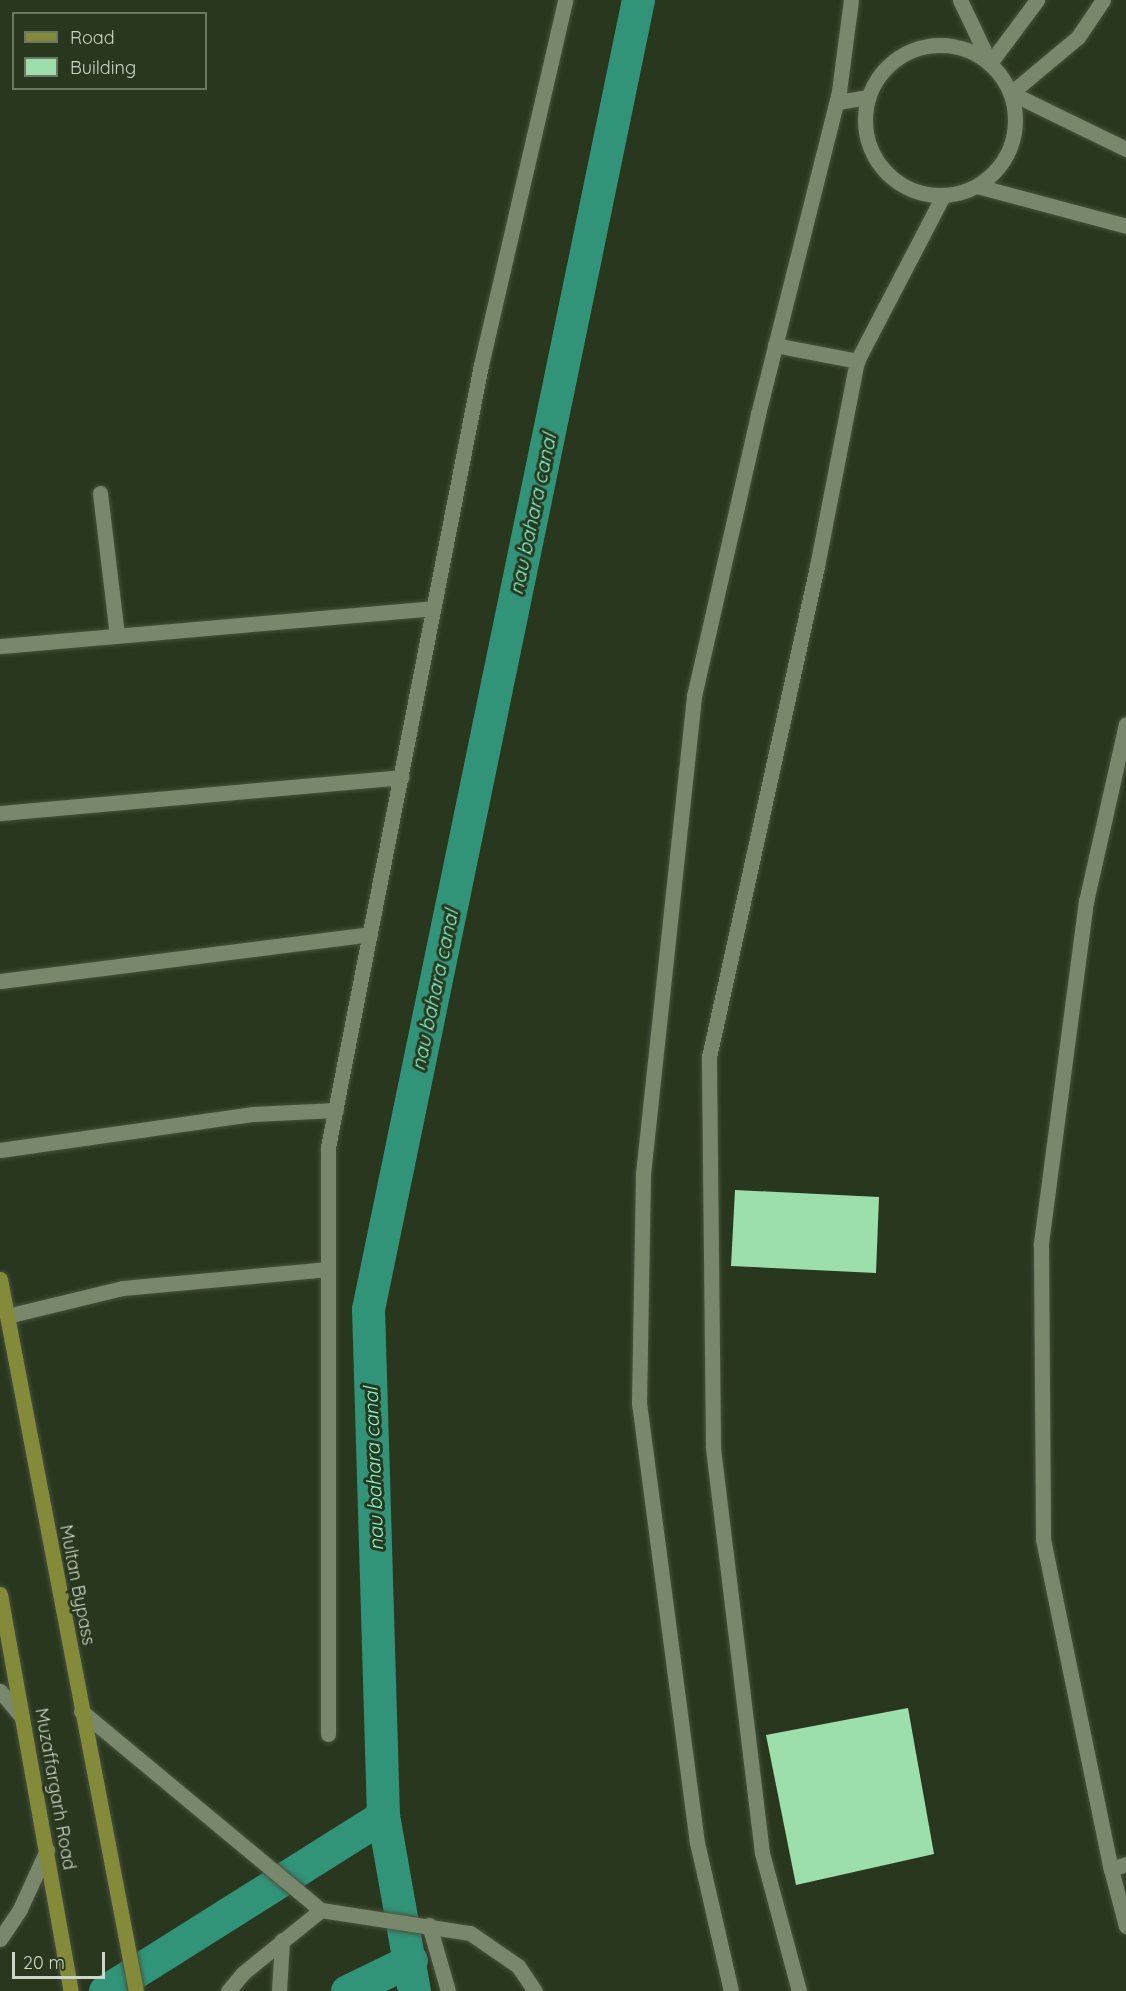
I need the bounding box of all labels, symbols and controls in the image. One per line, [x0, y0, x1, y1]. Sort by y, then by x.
legend [12, 12, 207, 90]
text: Road [70, 26, 115, 49]
text: Building [70, 56, 136, 79]
water label: nau bahara canal [503, 431, 561, 597]
water label: nau bahara canal [405, 907, 463, 1073]
water label: nau bahara canal [358, 1387, 388, 1551]
street label: Multan Bypass [55, 1523, 99, 1647]
street label: Muzaffargarh Road [30, 1706, 80, 1872]
scale bar [15, 1940, 108, 1978]
text: 20 m [23, 1951, 65, 1974]

